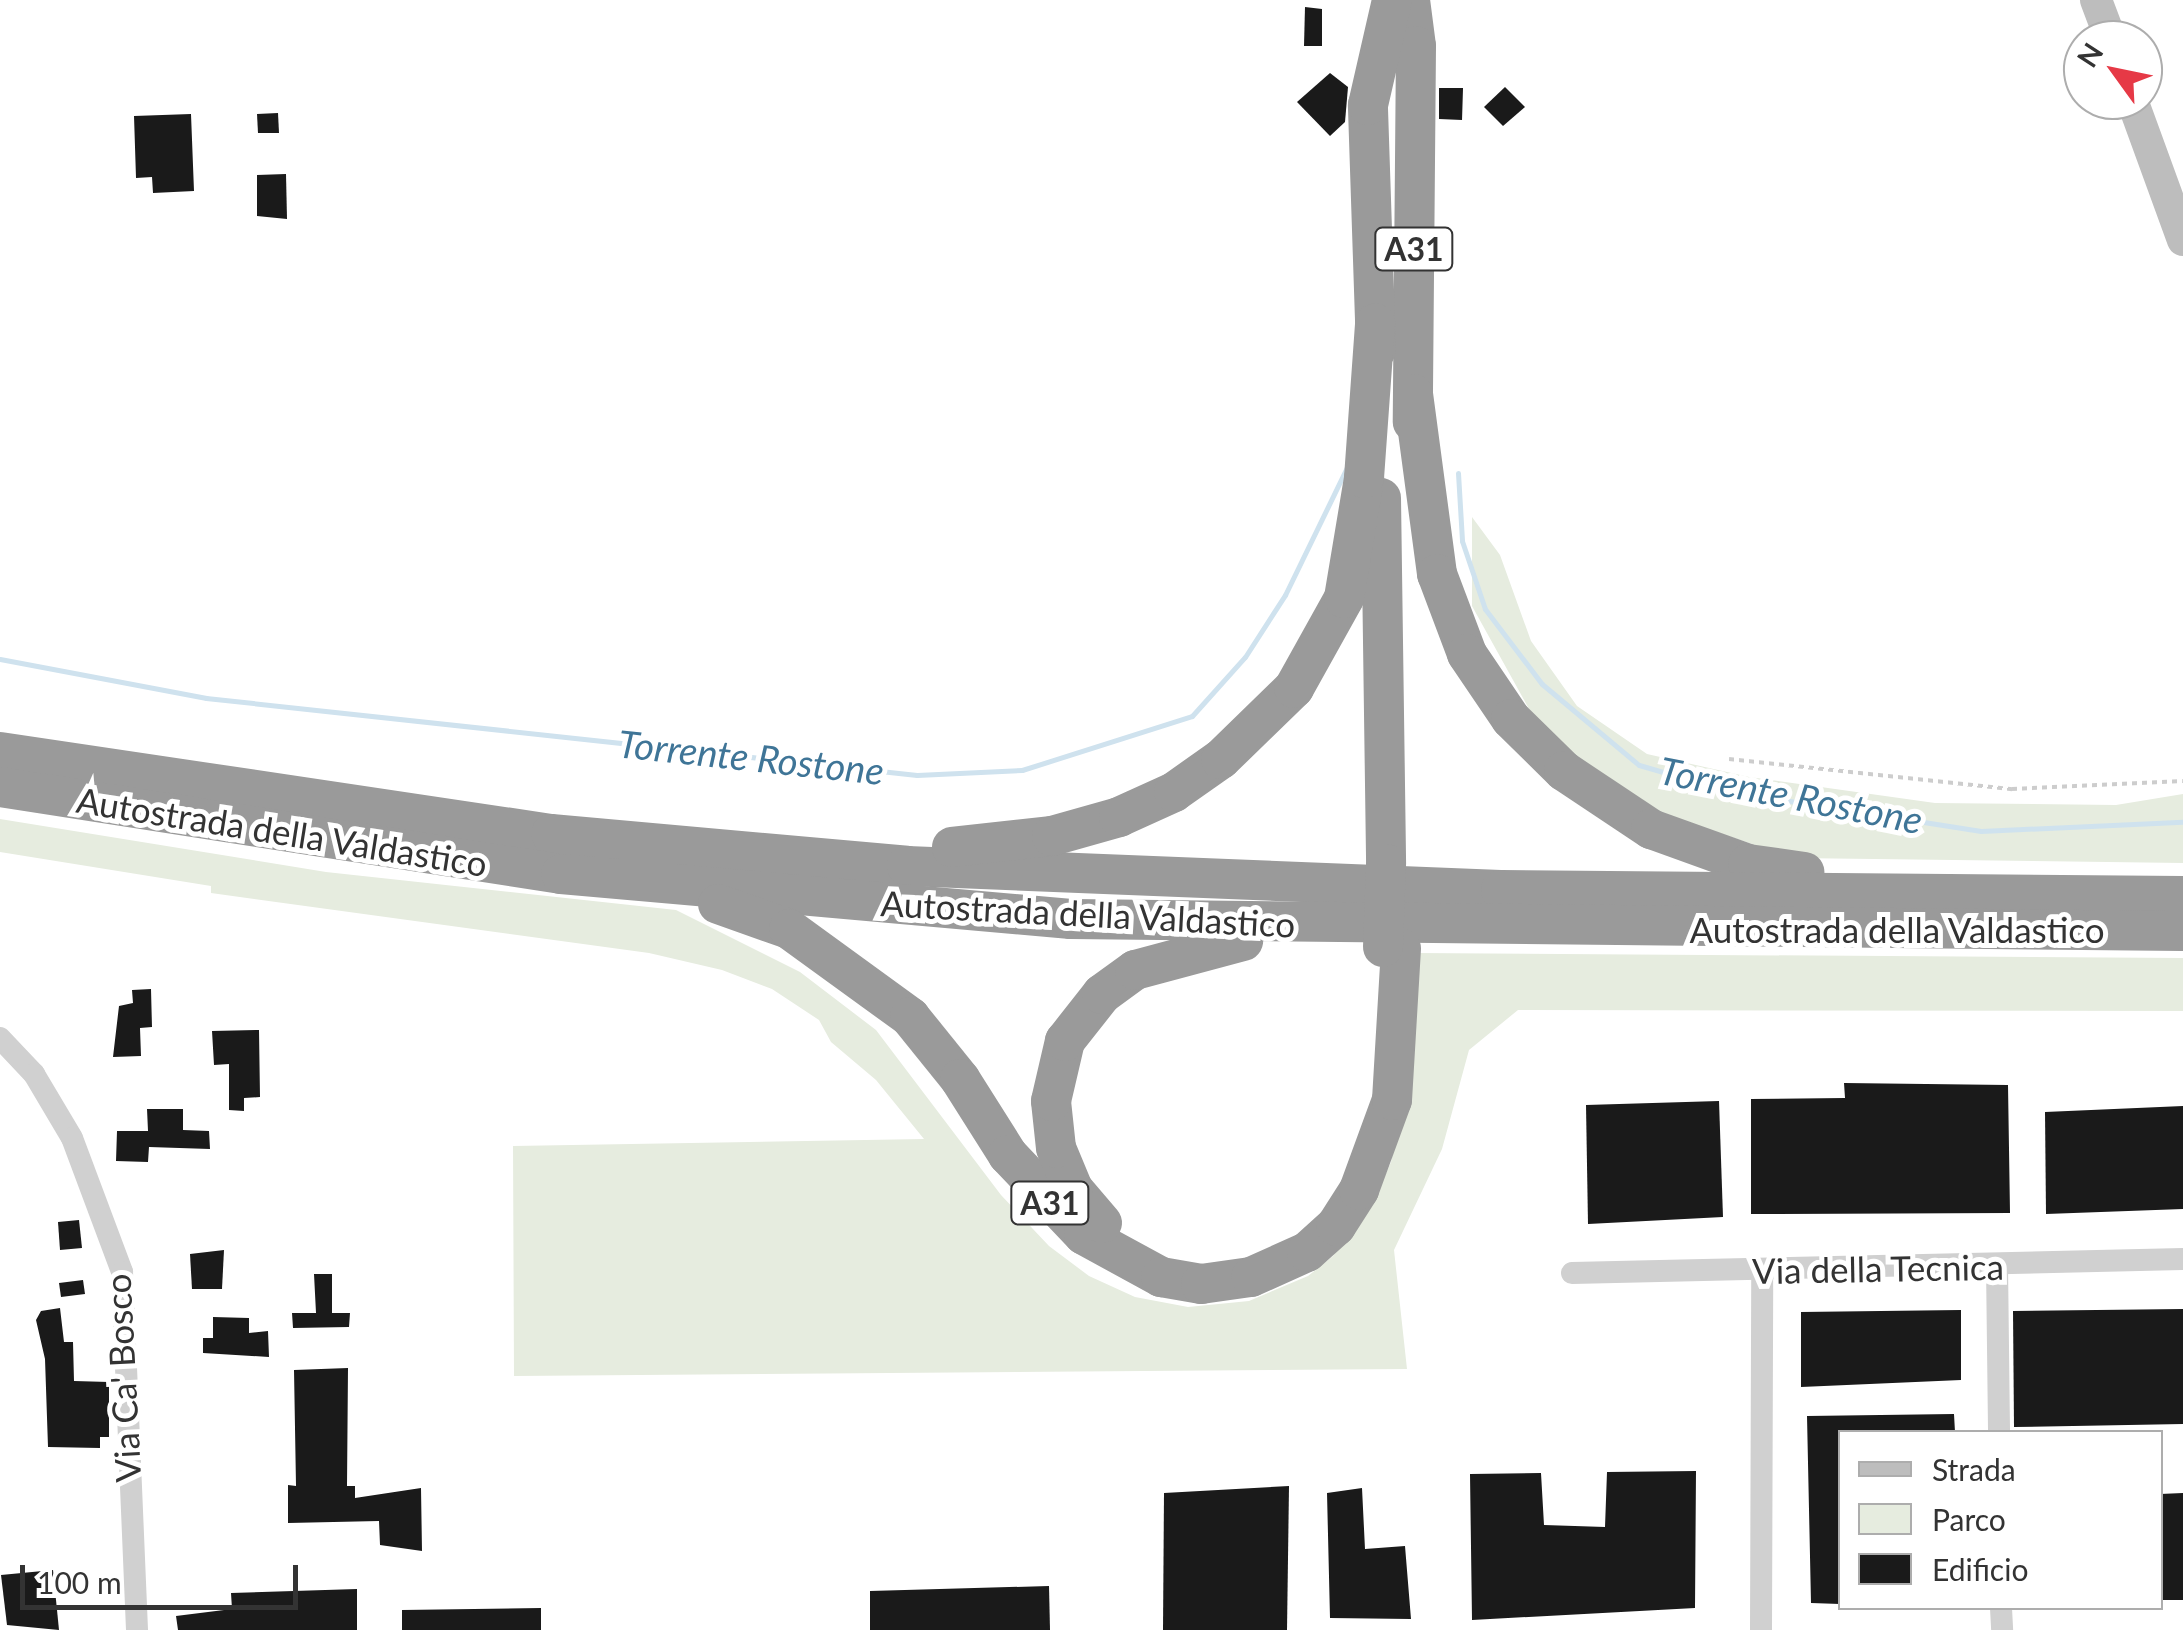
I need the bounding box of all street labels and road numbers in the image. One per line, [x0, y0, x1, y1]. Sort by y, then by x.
road number: A31 [1374, 222, 1454, 276]
street label: Autostrada della Valdastico [73, 778, 491, 884]
street label: Autostrada della Valdastico [879, 881, 1297, 945]
street label: Autostrada della Valdastico [1689, 908, 2105, 950]
road number: A31 [1010, 1176, 1090, 1230]
street label: Via della Tecnica [1751, 1245, 2005, 1291]
street label: Via Ca' Bosco [96, 1273, 148, 1483]

